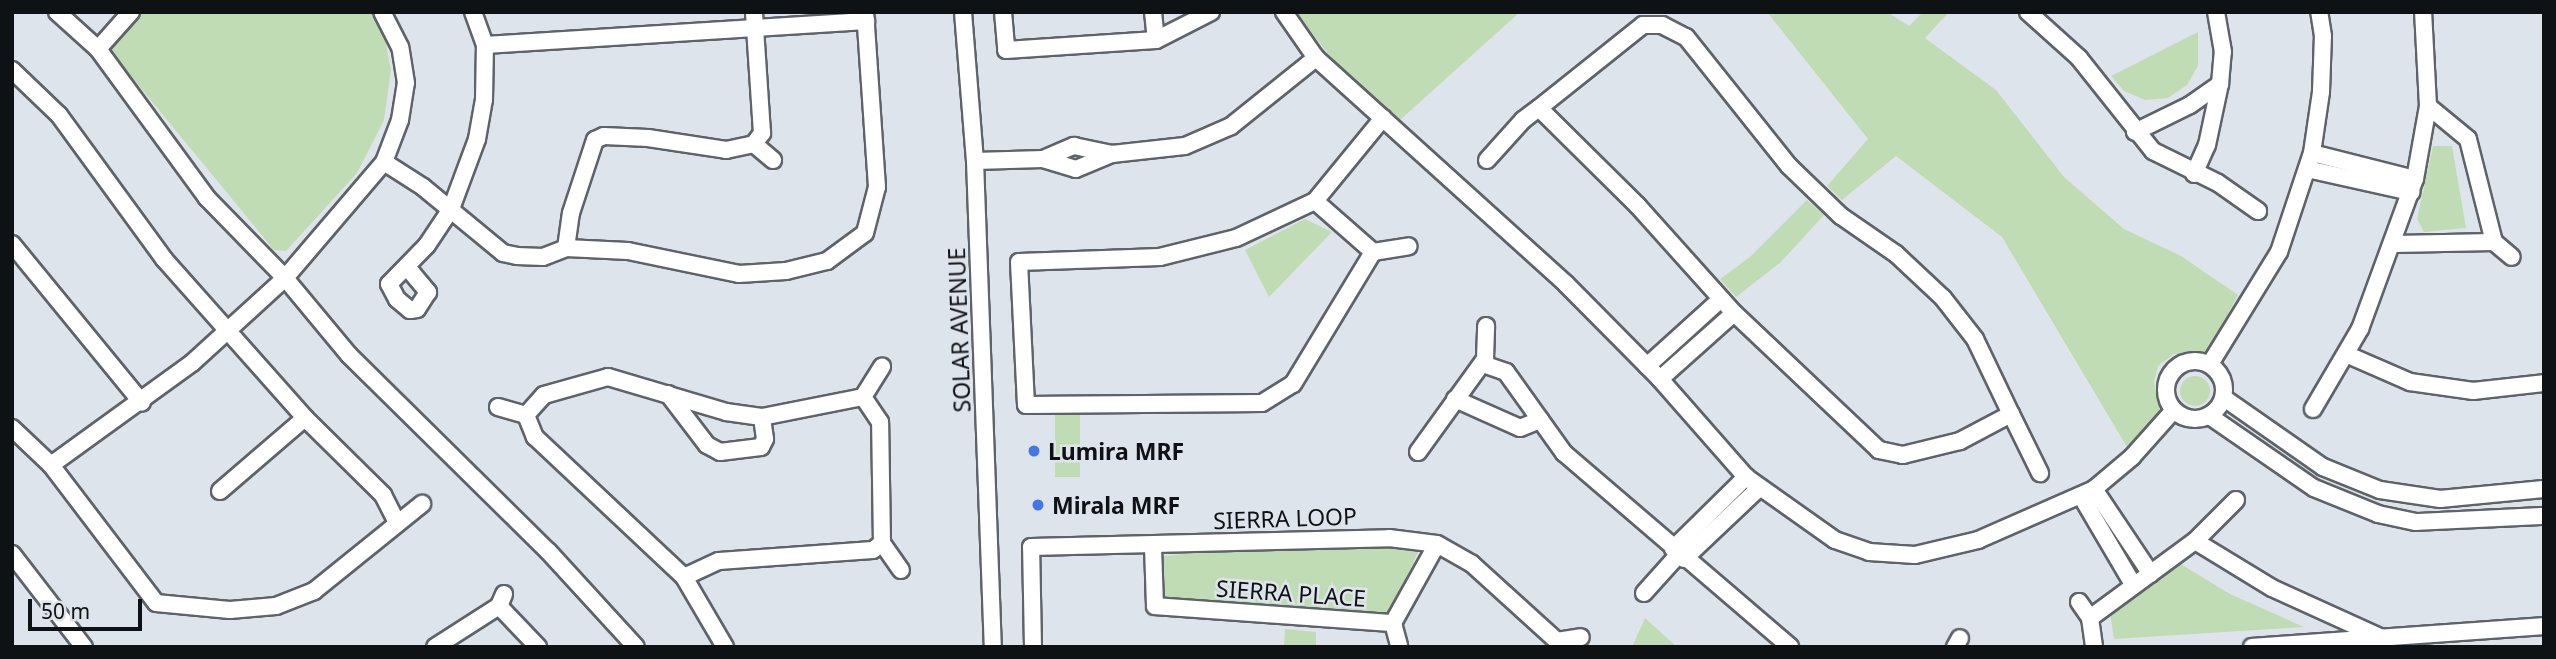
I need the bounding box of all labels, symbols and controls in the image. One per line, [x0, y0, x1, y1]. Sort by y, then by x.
street label: SOLAR AVENUE [942, 247, 976, 413]
place label: Lumira MRF [1048, 437, 1184, 465]
marker: Lumira MRF [1026, 443, 1042, 459]
place label: Mirala MRF [1052, 491, 1180, 519]
marker: Mirala MRF [1030, 497, 1046, 513]
street label: SIERRA LOOP [1213, 502, 1357, 534]
street label: SIERRA PLACE [1215, 574, 1367, 612]
scale bar [32, 586, 145, 630]
text: 50 m [41, 597, 90, 625]

